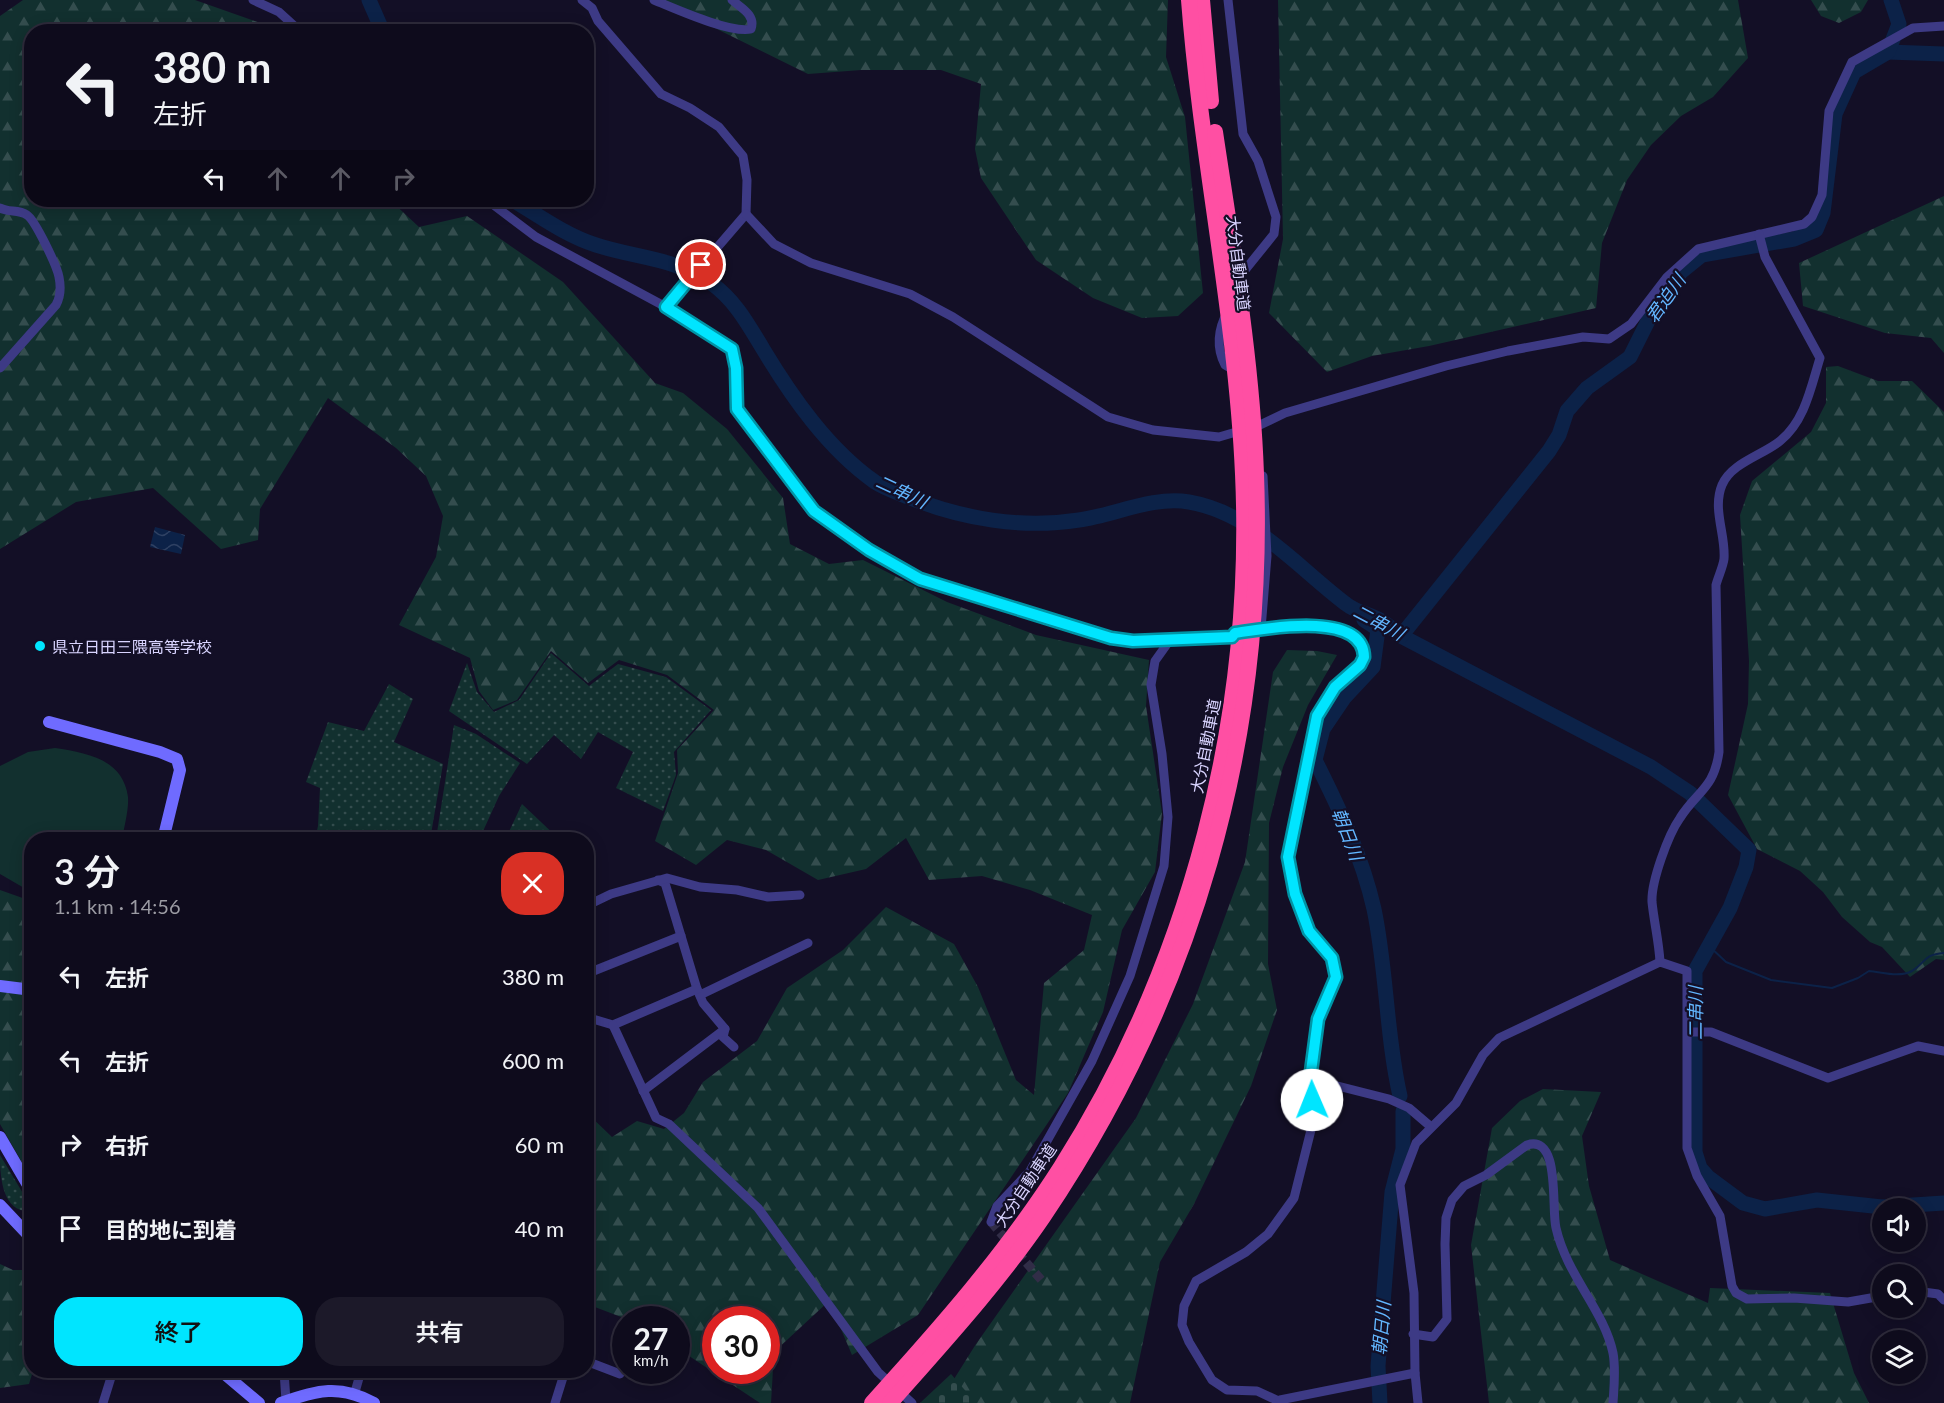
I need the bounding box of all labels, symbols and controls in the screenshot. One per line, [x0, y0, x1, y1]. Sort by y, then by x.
text: 380 m [153, 42, 271, 92]
icon: left [54, 48, 132, 126]
text: 左折 [153, 97, 207, 130]
icon: left [198, 162, 231, 195]
icon: ahead [261, 162, 294, 195]
icon: ahead [324, 162, 357, 195]
icon: right [387, 162, 420, 195]
street label: 大分自動車道 [1224, 214, 1254, 312]
pin [675, 239, 726, 290]
icon: arrive [684, 248, 717, 281]
water label: 君迫川 [1641, 268, 1691, 326]
water label: 二串川 [873, 470, 933, 513]
water label: 二串川 [1350, 600, 1410, 645]
place label: 県立日田三隈高等学校 [52, 637, 212, 656]
marker: 県立日田三隈高等学校 [33, 639, 47, 653]
street label: 大分自動車道 [1187, 697, 1223, 795]
water label: 朝日川 [1328, 805, 1369, 865]
text: 3 分 [54, 849, 120, 893]
button: close [501, 852, 564, 915]
text: 1.1 km · 14:56 [54, 894, 181, 918]
icon: left [54, 960, 87, 993]
text: 380 m [502, 963, 564, 990]
text: 左折 [105, 964, 149, 991]
water label: 二串川 [1684, 984, 1706, 1040]
icon: left [54, 1044, 87, 1077]
text: 600 m [502, 1047, 564, 1074]
text: 左折 [105, 1048, 149, 1075]
position arrow [1280, 1068, 1344, 1132]
icon: right [54, 1128, 87, 1161]
text: 60 m [515, 1131, 564, 1158]
text: 右折 [105, 1132, 149, 1159]
street label: 大分自動車道 [990, 1140, 1060, 1230]
map controls [1872, 1198, 1926, 1384]
button: sound [1872, 1198, 1926, 1252]
icon: arrive [54, 1212, 87, 1245]
text: 40 m [515, 1215, 564, 1242]
text: 目的地に到着 [105, 1216, 237, 1243]
button: search [1872, 1264, 1926, 1318]
button: 終了 [54, 1297, 303, 1366]
button: 共有 [315, 1297, 564, 1366]
water label: 朝日川 [1368, 1298, 1394, 1356]
speed limit sign: 30 [702, 1306, 780, 1384]
text: 27 [634, 1320, 668, 1356]
button: layers [1872, 1330, 1926, 1384]
text: km/h [633, 1351, 669, 1369]

